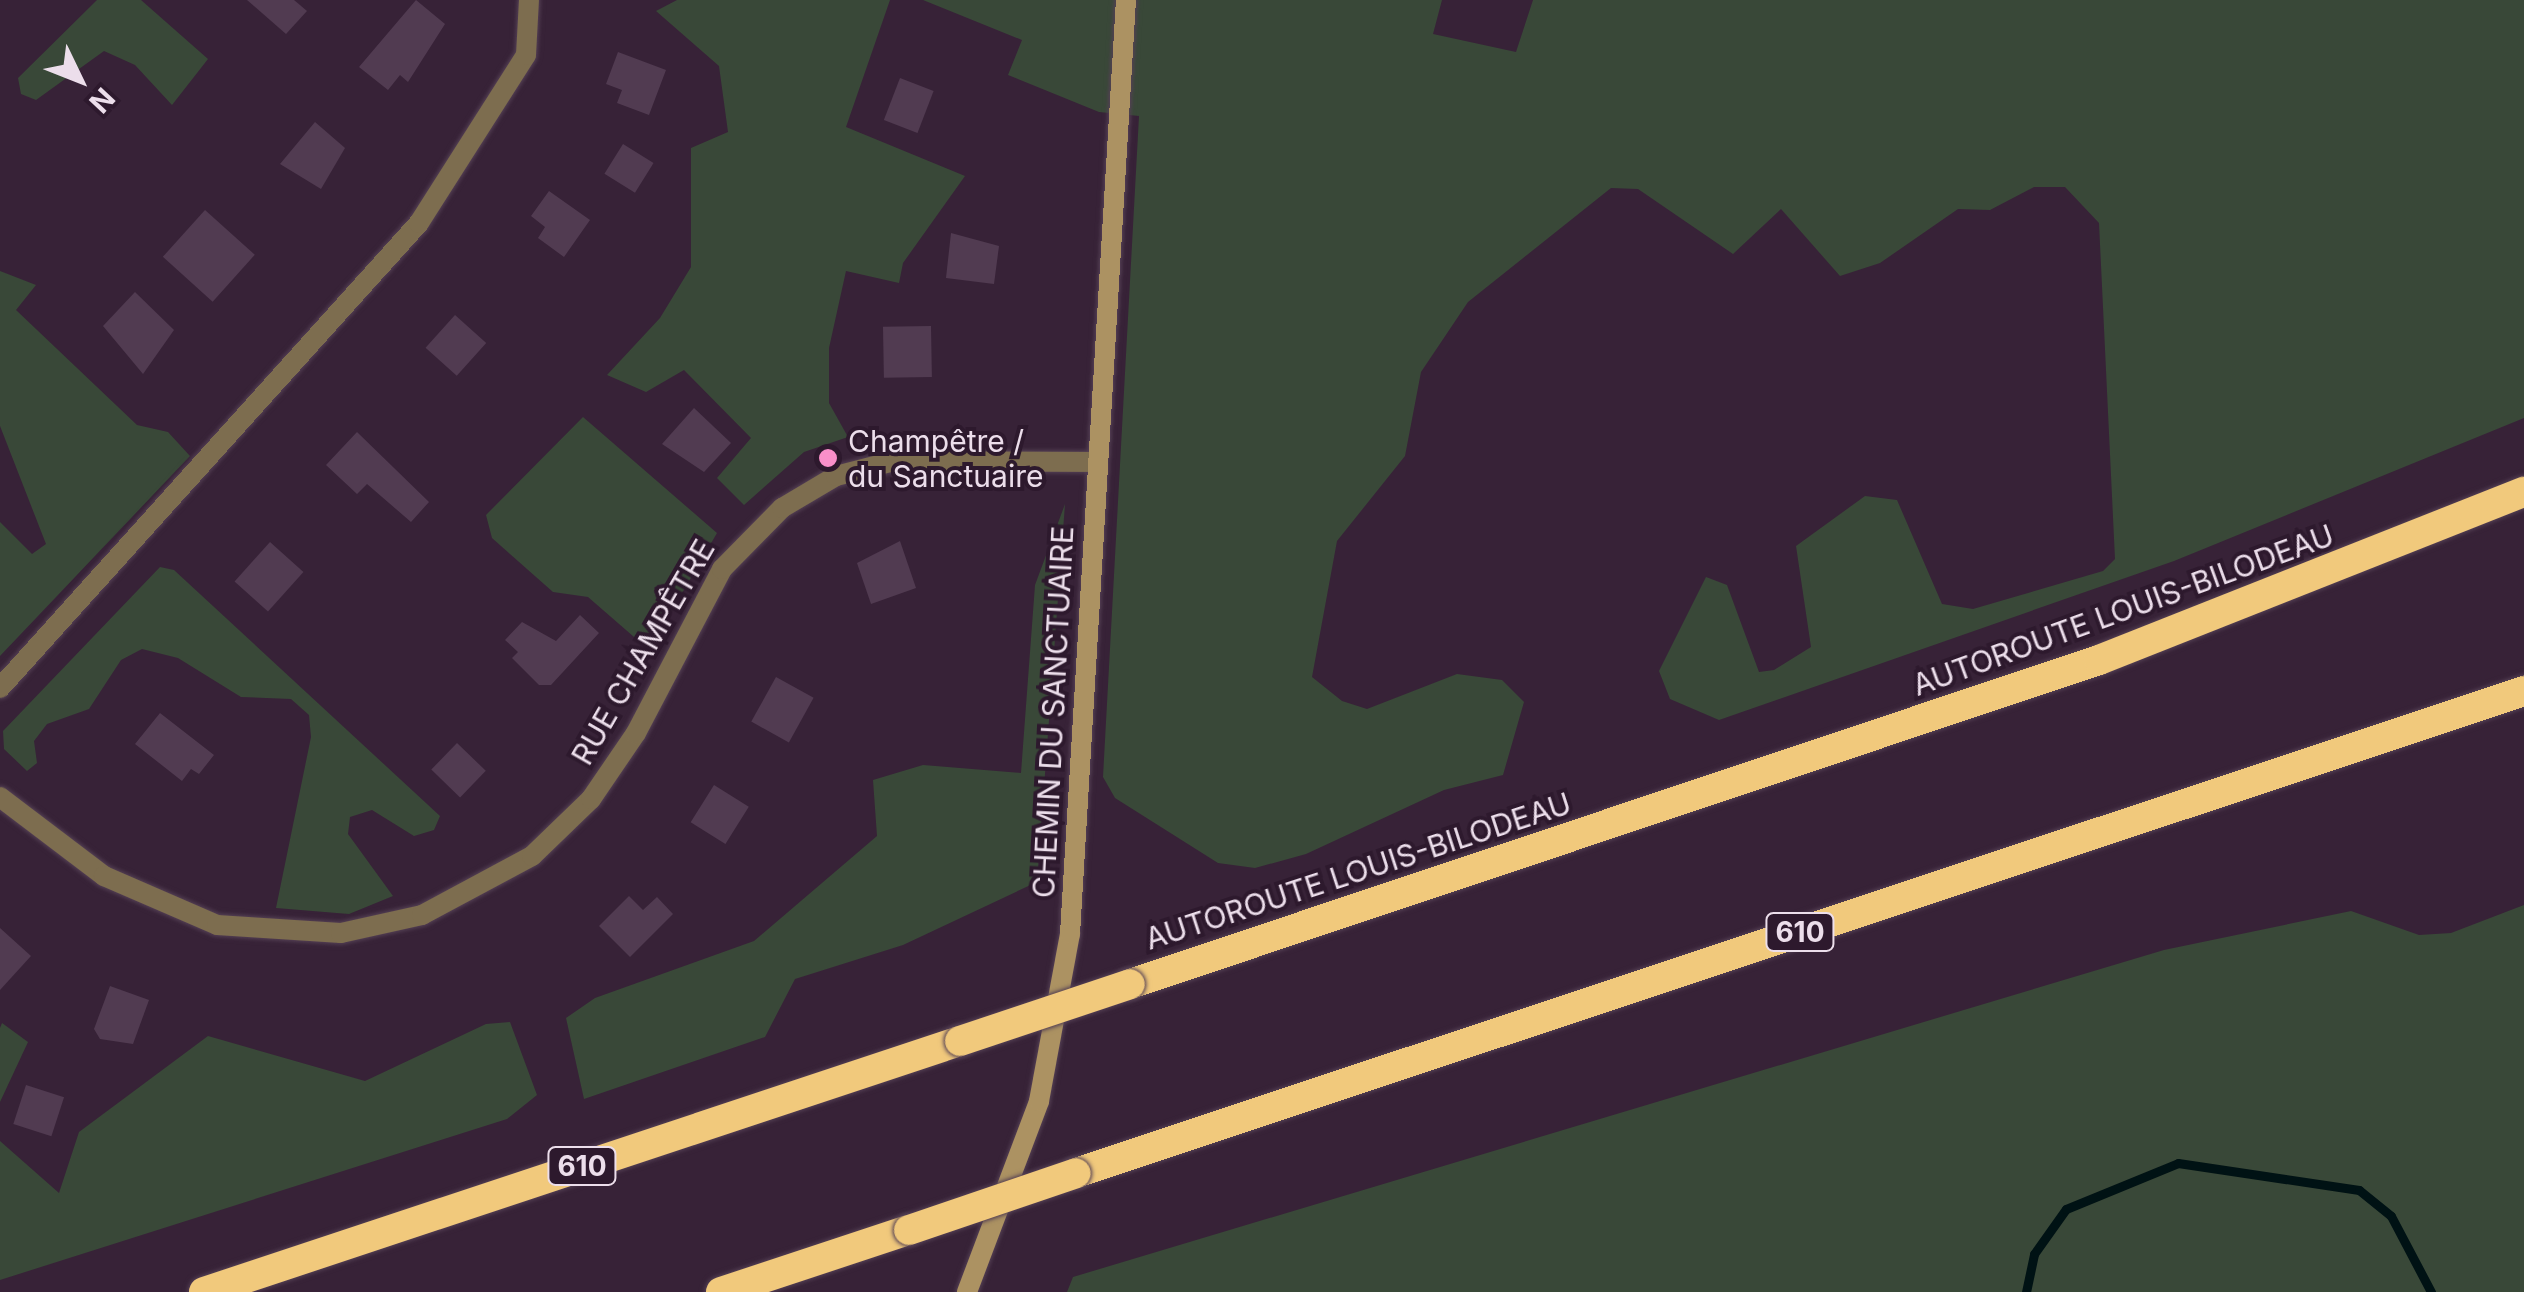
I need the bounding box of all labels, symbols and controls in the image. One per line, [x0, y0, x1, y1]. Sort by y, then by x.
north arrow [30, 30, 130, 130]
text: N [82, 81, 122, 120]
place label: Champêtre / du Sanctuaire [848, 423, 1043, 494]
marker: Champêtre / du Sanctuaire [817, 447, 839, 469]
street label: AUTOROUTE LOUIS-BILODEAU [1907, 517, 2339, 703]
street label: CHEMIN DU SANCTUAIRE [1025, 525, 1081, 899]
street label: RUE CHAMPÊTRE [564, 533, 722, 771]
street label: AUTOROUTE LOUIS-BILODEAU [1141, 785, 1575, 957]
road number: 610 [1765, 909, 1835, 955]
road number: 610 [547, 1143, 617, 1189]

